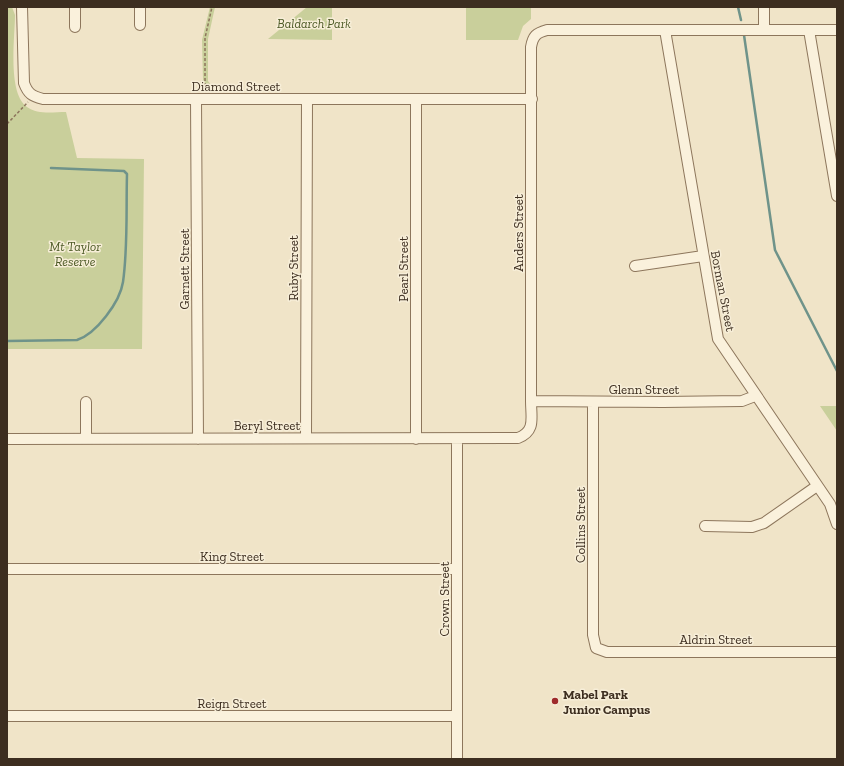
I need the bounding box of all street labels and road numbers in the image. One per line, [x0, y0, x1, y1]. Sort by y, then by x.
street label: Diamond Street [192, 79, 281, 94]
street label: Anders Street [511, 194, 526, 272]
street label: Garnett Street [177, 228, 192, 310]
street label: Ruby Street [286, 235, 301, 301]
street label: Pearl Street [396, 236, 411, 302]
street label: Borman Street [708, 249, 738, 333]
street label: Glenn Street [609, 382, 680, 397]
street label: Beryl Street [234, 418, 300, 433]
street label: Collins Street [573, 487, 588, 563]
street label: King Street [200, 549, 264, 564]
street label: Crown Street [437, 561, 452, 637]
street label: Aldrin Street [680, 632, 753, 647]
street label: Reign Street [197, 696, 267, 711]

